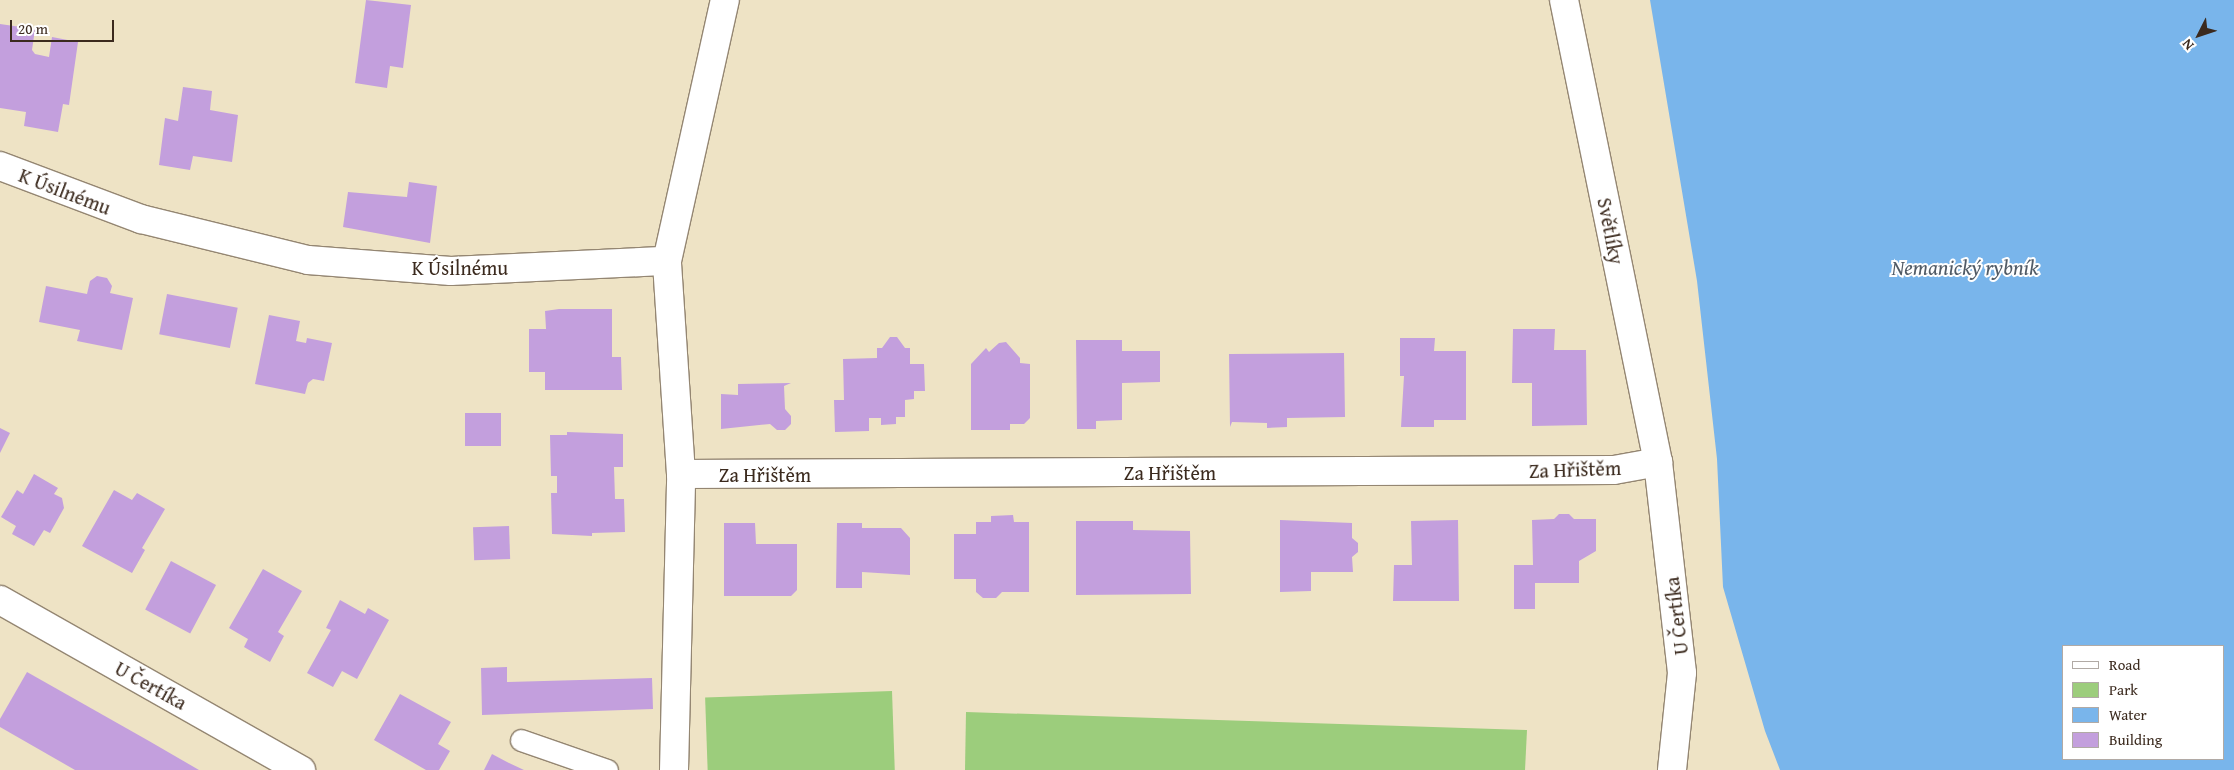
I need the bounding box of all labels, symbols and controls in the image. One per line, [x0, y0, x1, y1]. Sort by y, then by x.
scale bar [12, 10, 116, 42]
north arrow [2174, 10, 2224, 60]
text: 20 m [18, 18, 48, 39]
text: N [2177, 35, 2198, 55]
street label: K Úsilnému [16, 163, 114, 219]
street label: Světlíky [1593, 196, 1629, 266]
street label: K Úsilnému [412, 255, 508, 279]
water label: Nemanický rybník [1891, 255, 2039, 281]
street label: Za Hřištěm [1528, 455, 1622, 483]
street label: Za Hřištěm [1124, 460, 1216, 484]
street label: Za Hřištěm [719, 462, 811, 486]
street label: U Čertíka [1659, 576, 1693, 656]
legend [2062, 645, 2224, 760]
text: Road [2109, 654, 2140, 675]
street label: U Čertíka [111, 656, 191, 714]
text: Park [2109, 679, 2138, 700]
text: Water [2109, 704, 2147, 725]
text: Building [2109, 729, 2162, 750]

